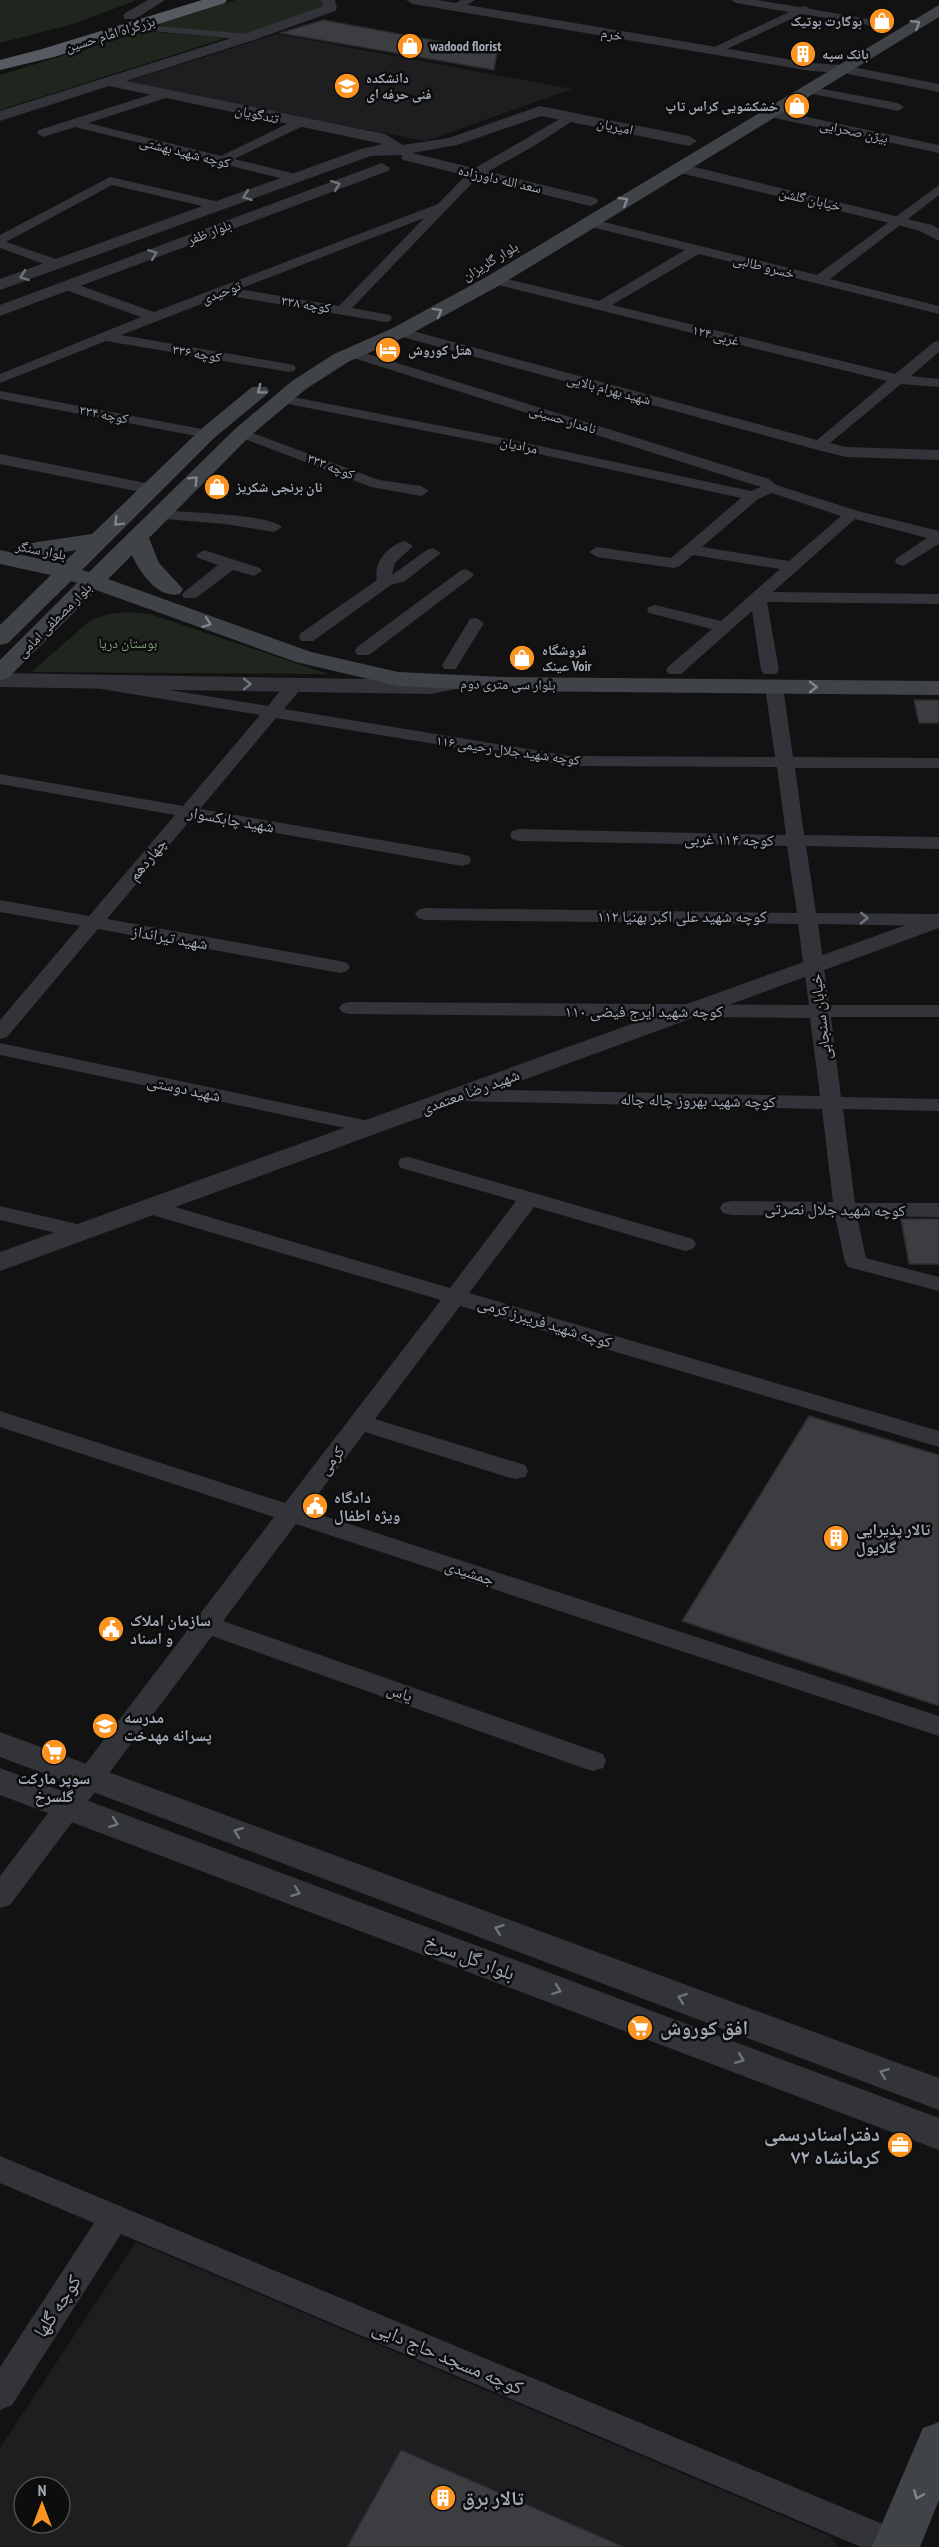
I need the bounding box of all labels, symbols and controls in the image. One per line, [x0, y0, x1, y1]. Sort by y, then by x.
shop icon: بوگارت بوتیک [867, 6, 897, 36]
street label: بزرگراه امام حسین [63, 12, 157, 57]
place label: بوگارت بوتیک [790, 12, 862, 30]
one-way arrow [910, 19, 920, 31]
street label: خرم [600, 23, 624, 46]
shop icon: wadood florist [395, 31, 425, 61]
place label: wadood florist [429, 37, 501, 55]
building icon: بانک سپه [788, 39, 818, 69]
place label: بانک سپه [822, 45, 869, 63]
place label: دانشکده فنی حرفه ای [366, 69, 431, 103]
school or university icon: دانشکده فنی حرفه ای [332, 71, 362, 101]
shop icon: خشکشویی کراس تاپ [782, 91, 812, 121]
place label: خشکشویی کراس تاپ [665, 97, 778, 115]
street label: تندگویان [233, 101, 281, 127]
street label: امیریان [595, 113, 635, 139]
street label: بیژن صحرایی [818, 115, 890, 147]
street label: کوچه شهید بهشتی [138, 132, 232, 172]
street label: سعد الله داورزاده [457, 161, 543, 197]
one-way arrow [330, 180, 341, 192]
street label: خیابان گلشن [777, 183, 843, 215]
one-way arrow [242, 188, 253, 201]
one-way arrow [618, 197, 628, 208]
street label: بلوار ظفر [183, 215, 234, 249]
street label: بلوار گلریزان [459, 237, 522, 285]
one-way arrow [147, 248, 158, 261]
street label: خسرو طالبی [731, 250, 797, 282]
one-way arrow [19, 269, 30, 282]
street label: توحیدی [199, 276, 243, 308]
street label: کوچه ۳۳۸ [280, 291, 332, 317]
one-way arrow [432, 308, 442, 319]
street label: ۱۲۴ غربی [691, 320, 741, 350]
hotel icon: هتل کوروش [373, 335, 403, 365]
street label: کوچه ۳۳۶ [171, 340, 223, 366]
place label: هتل کوروش [408, 341, 472, 359]
street label: شهید بهرام بالایی [565, 369, 653, 410]
one-way arrow [257, 383, 268, 394]
street label: کوچه ۳۳۴ [78, 400, 130, 428]
street label: نامدار حسینی [527, 400, 599, 438]
street label: مرادیان [499, 432, 539, 458]
street label: کوچه ۳۳۳ [305, 449, 357, 483]
shop icon: نان برنجی شکریز [202, 472, 232, 502]
one-way arrow [186, 477, 197, 488]
place label: نان برنجی شکریز [235, 478, 323, 496]
one-way arrow [114, 515, 125, 526]
street label: بلوار سنگر [13, 536, 68, 564]
street label: بلوار مصطفی امامی [13, 579, 95, 661]
one-way arrow [201, 616, 211, 629]
park label: بوستان دریا [99, 634, 158, 652]
place label: فروشگاه عینک Voir [542, 641, 593, 675]
shop icon: فروشگاه عینک Voir [507, 643, 537, 673]
street label: بلوار سی متری دوم [460, 674, 556, 695]
one-way arrow [243, 678, 252, 690]
one-way arrow [809, 681, 818, 693]
street label: کوچه شهید جلال رحیمی ۱۱۶ [435, 731, 581, 769]
street label: شهید چابکسوار [185, 801, 276, 836]
street label: کوچه ۱۱۴ غربی [684, 828, 774, 851]
street label: چهاردهم [123, 834, 171, 885]
street label: کوچه شهید علی اکبر بهنیا ۱۱۲ [597, 906, 767, 927]
one-way arrow [859, 912, 868, 925]
street label: شهید تیرانداز [129, 920, 210, 954]
street label: خیابان سنجابی [805, 973, 836, 1061]
street label: کوچه شهید ایرج فیضی ۱۱۰ [565, 1001, 724, 1022]
street label: شهید رضا معتمدی [418, 1064, 522, 1119]
street label: شهید دوستی [145, 1070, 223, 1107]
street label: کوچه شهید بهروز چاله چاله [620, 1089, 776, 1111]
street label: کوچه شهید جلال نصرتی [764, 1198, 906, 1221]
street label: کوچه شهید فریبرز کرمی [475, 1292, 615, 1353]
street label: کرمی [314, 1441, 349, 1479]
place label: دادگاه ویژه اطفال [334, 1487, 401, 1525]
public building icon: دادگاه ویژه اطفال [300, 1491, 330, 1521]
place label: تالار پذیرایی گلایول [856, 1519, 931, 1557]
building icon: تالار پذیرایی گلایول [821, 1523, 851, 1553]
street label: جمشیدی [443, 1555, 497, 1590]
place label: سازمان املاک و اسناد [130, 1610, 211, 1648]
public building icon: سازمان املاک و اسناد [96, 1614, 126, 1644]
street label: یاس [384, 1678, 415, 1707]
place label: مدرسه پسرانه مهدخت [124, 1707, 212, 1745]
school or university icon: مدرسه پسرانه مهدخت [90, 1711, 120, 1741]
supermarket icon: سوپر مارکت گلسرخ [39, 1737, 69, 1767]
place label: سوپر مارکت گلسرخ [18, 1768, 90, 1807]
one-way arrow [108, 1815, 119, 1828]
one-way arrow [233, 1826, 244, 1839]
one-way arrow [291, 1884, 301, 1897]
one-way arrow [494, 1924, 505, 1937]
street label: بلوار گل سرخ [421, 1928, 519, 1986]
one-way arrow [551, 1983, 562, 1995]
one-way arrow [677, 1992, 688, 2005]
supermarket icon: افق کوروش [625, 2013, 655, 2043]
place label: افق کوروش [660, 2015, 748, 2041]
one-way arrow [734, 2052, 745, 2064]
one-way arrow [879, 2068, 890, 2081]
place label: دفتراسنادرسمی ۷۲ کرمانشاه [764, 2121, 880, 2170]
office icon: دفتراسنادرسمی ۷۲ کرمانشاه [885, 2130, 915, 2160]
street label: کوچه گلها [27, 2270, 87, 2342]
street label: کوچه مسجد حاج دایی [369, 2313, 527, 2401]
north arrow [12, 2475, 72, 2535]
text: N [38, 2480, 46, 2500]
building icon: تالار برق [428, 2483, 458, 2513]
place label: تالار برق [462, 2485, 524, 2511]
one-way arrow [913, 2489, 925, 2500]

